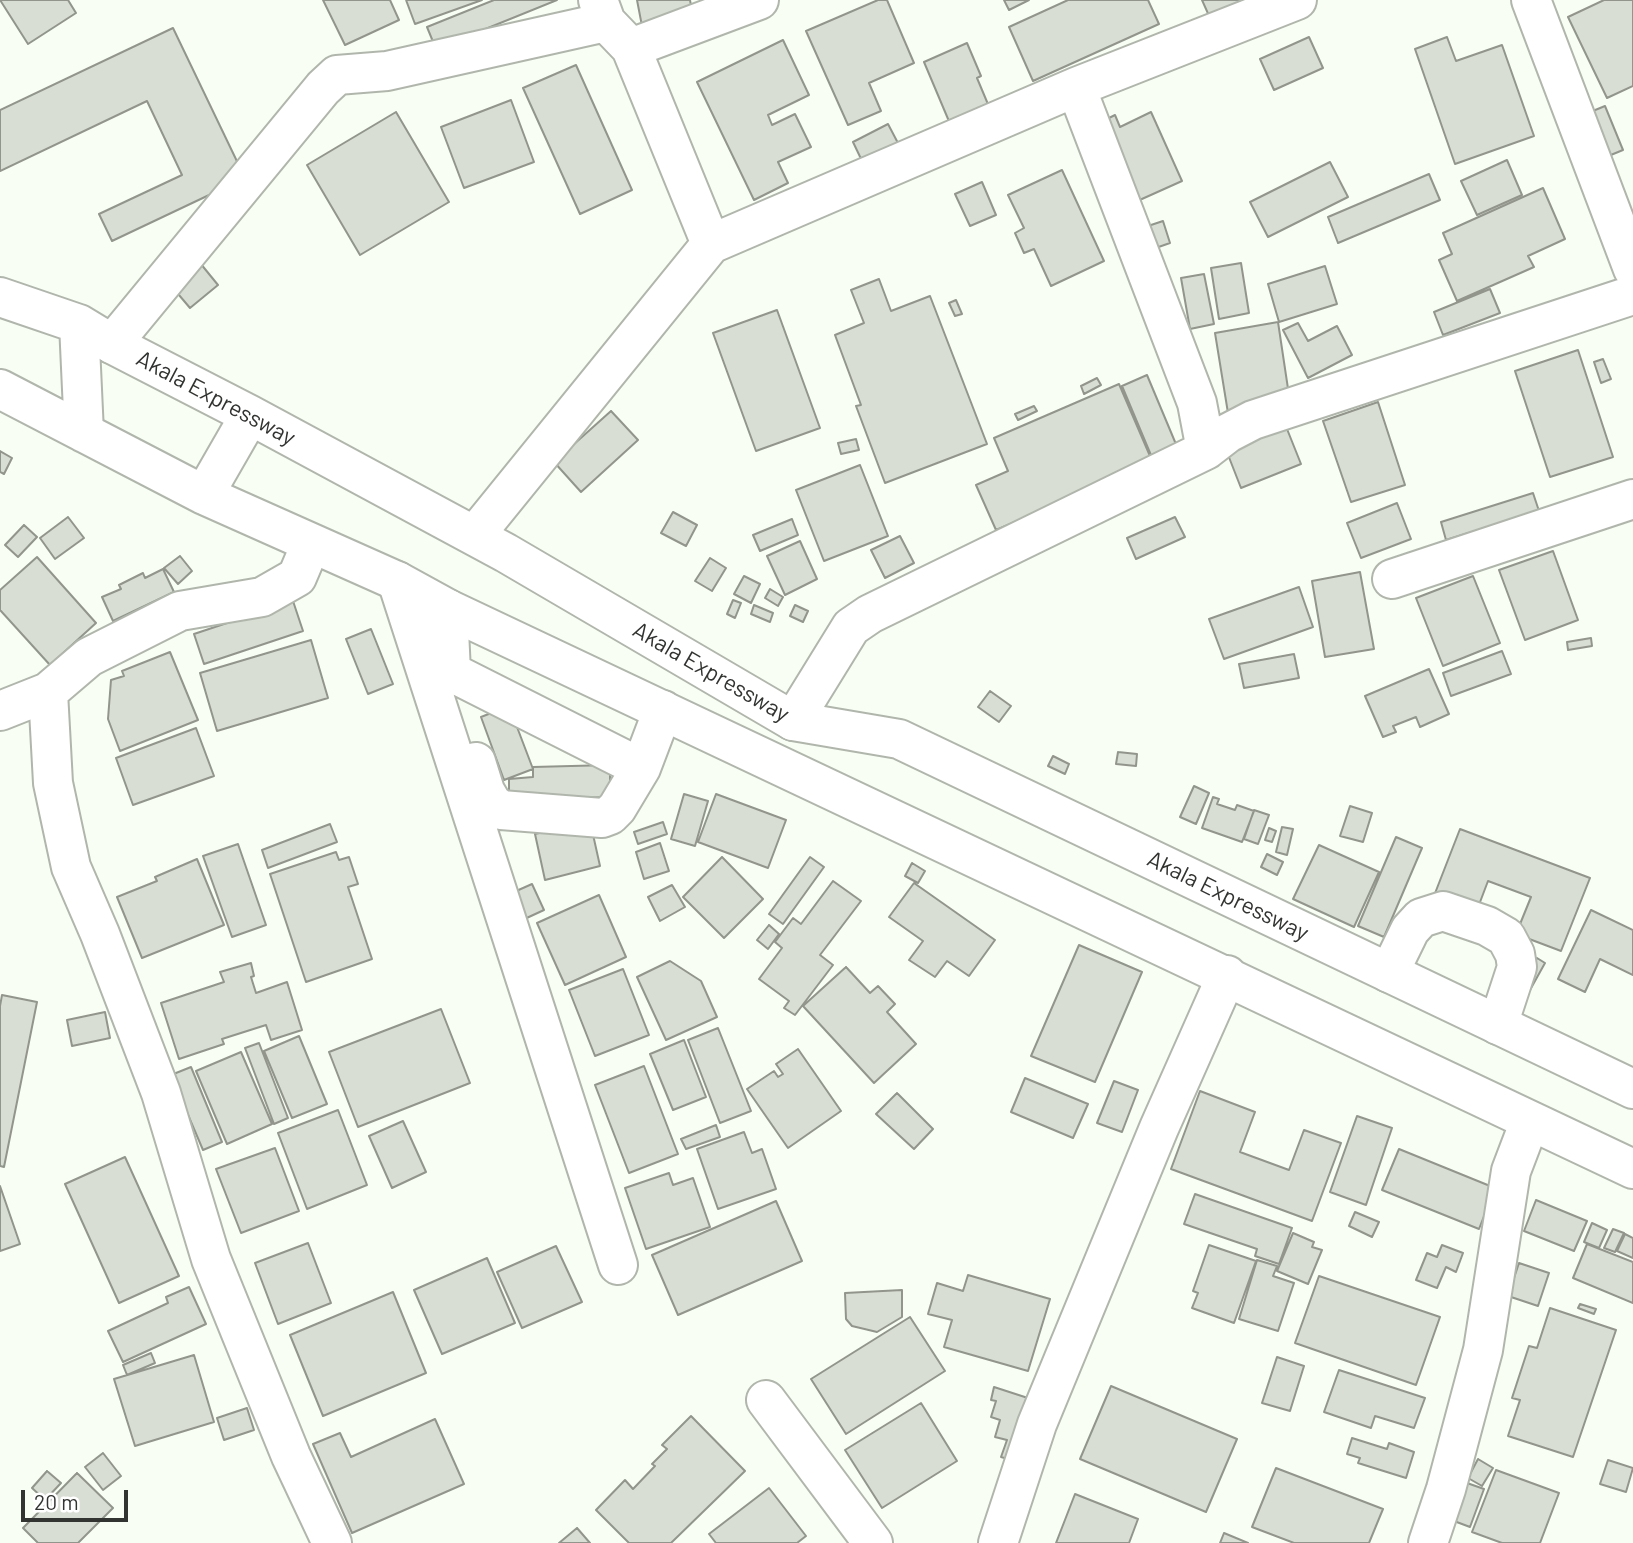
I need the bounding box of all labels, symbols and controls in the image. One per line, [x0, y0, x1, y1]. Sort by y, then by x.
street label: Akala Expressway [132, 344, 300, 452]
street label: Akala Expressway [628, 616, 794, 728]
street label: Akala Expressway [1143, 845, 1313, 947]
scale bar [24, 1476, 131, 1520]
text: 20 m [34, 1489, 79, 1514]

